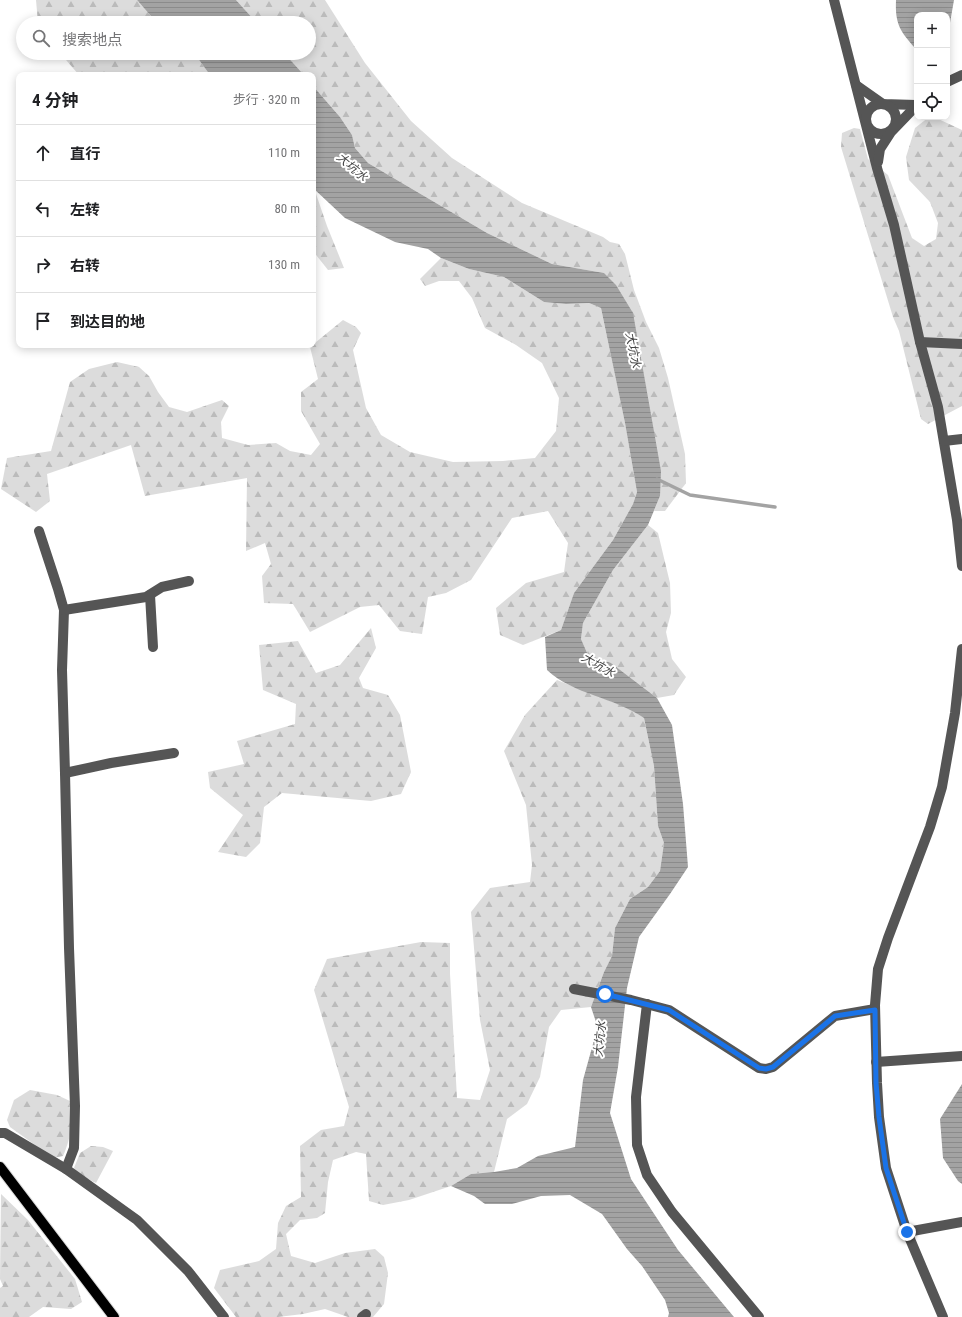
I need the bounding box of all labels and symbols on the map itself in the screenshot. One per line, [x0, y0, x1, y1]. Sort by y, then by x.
water label: 大坑水 [334, 150, 371, 185]
water label: 大坑水 [623, 331, 643, 370]
water label: 大坑水 [579, 650, 618, 681]
route start [596, 985, 614, 1003]
water label: 大坑水 [591, 1019, 609, 1058]
route end [898, 1223, 916, 1241]

